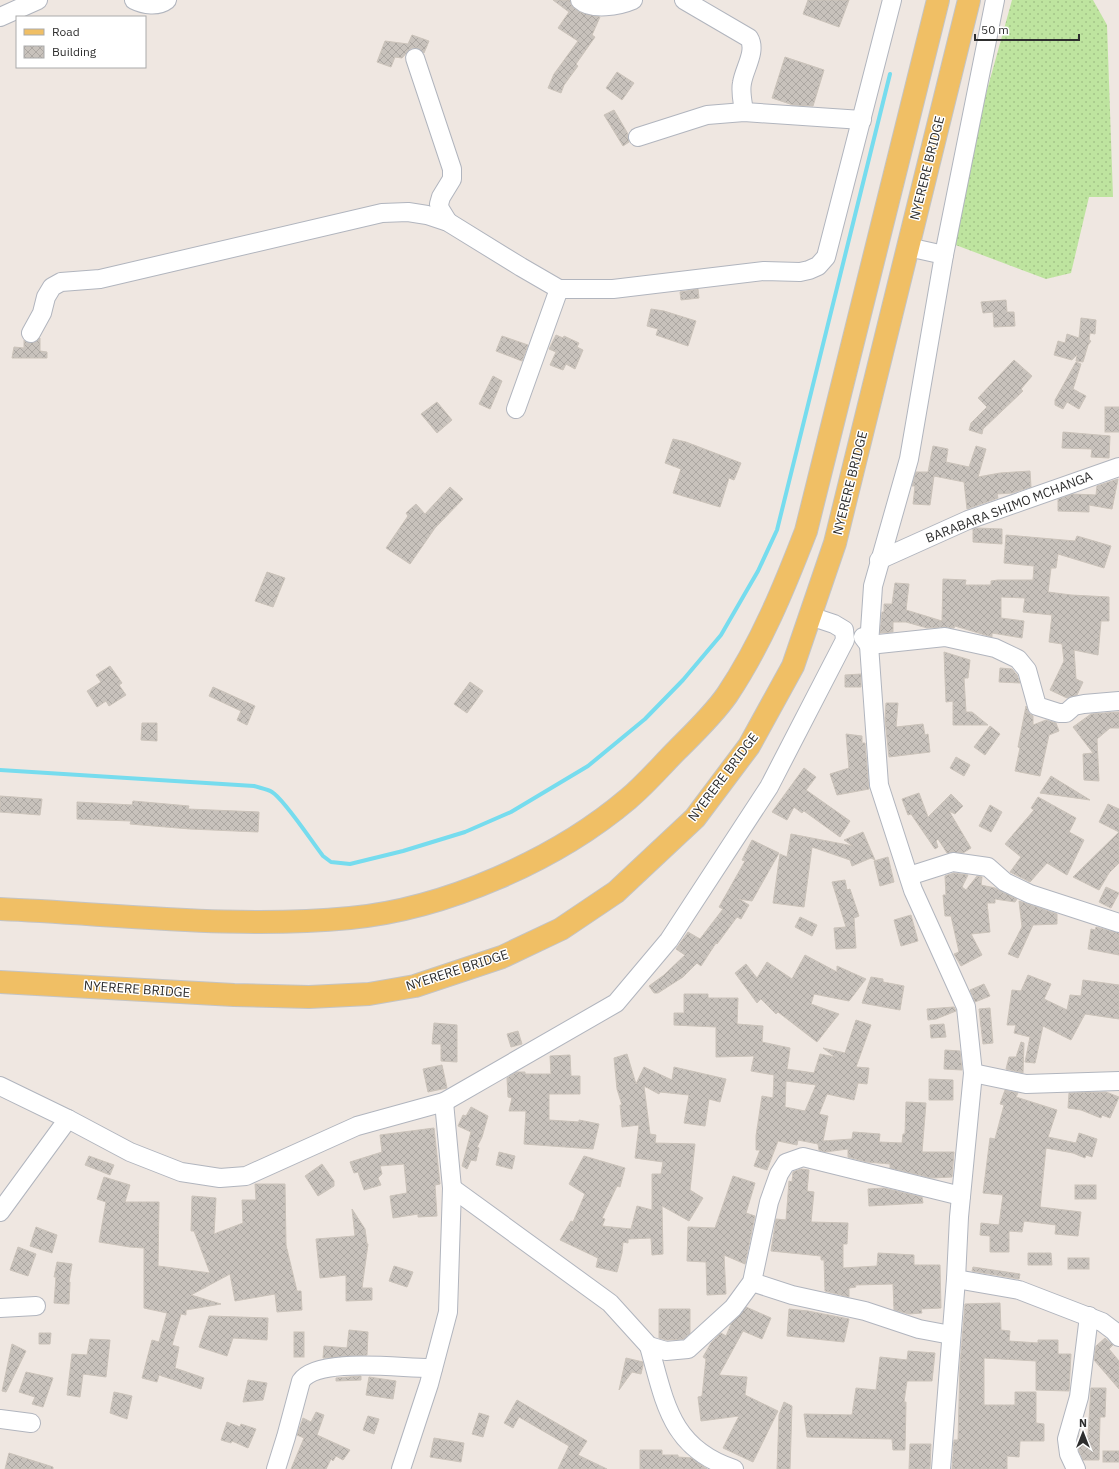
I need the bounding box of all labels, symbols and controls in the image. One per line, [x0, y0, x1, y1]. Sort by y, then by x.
legend [16, 16, 146, 68]
scale bar [975, 16, 1079, 42]
text: 50 m [981, 22, 1009, 37]
text: Road [52, 24, 80, 39]
text: Building [52, 44, 97, 59]
street label: NYERERE BRIDGE [906, 114, 948, 222]
street label: NYERERE BRIDGE [829, 429, 871, 537]
street label: BARABARA SHIMO MCHANGA [923, 467, 1095, 547]
street label: NYERERE BRIDGE [684, 729, 762, 825]
street label: NYERERE BRIDGE [404, 945, 510, 995]
street label: NYERERE BRIDGE [83, 977, 191, 1001]
north arrow [1063, 1413, 1103, 1453]
text: N [1079, 1416, 1087, 1430]

